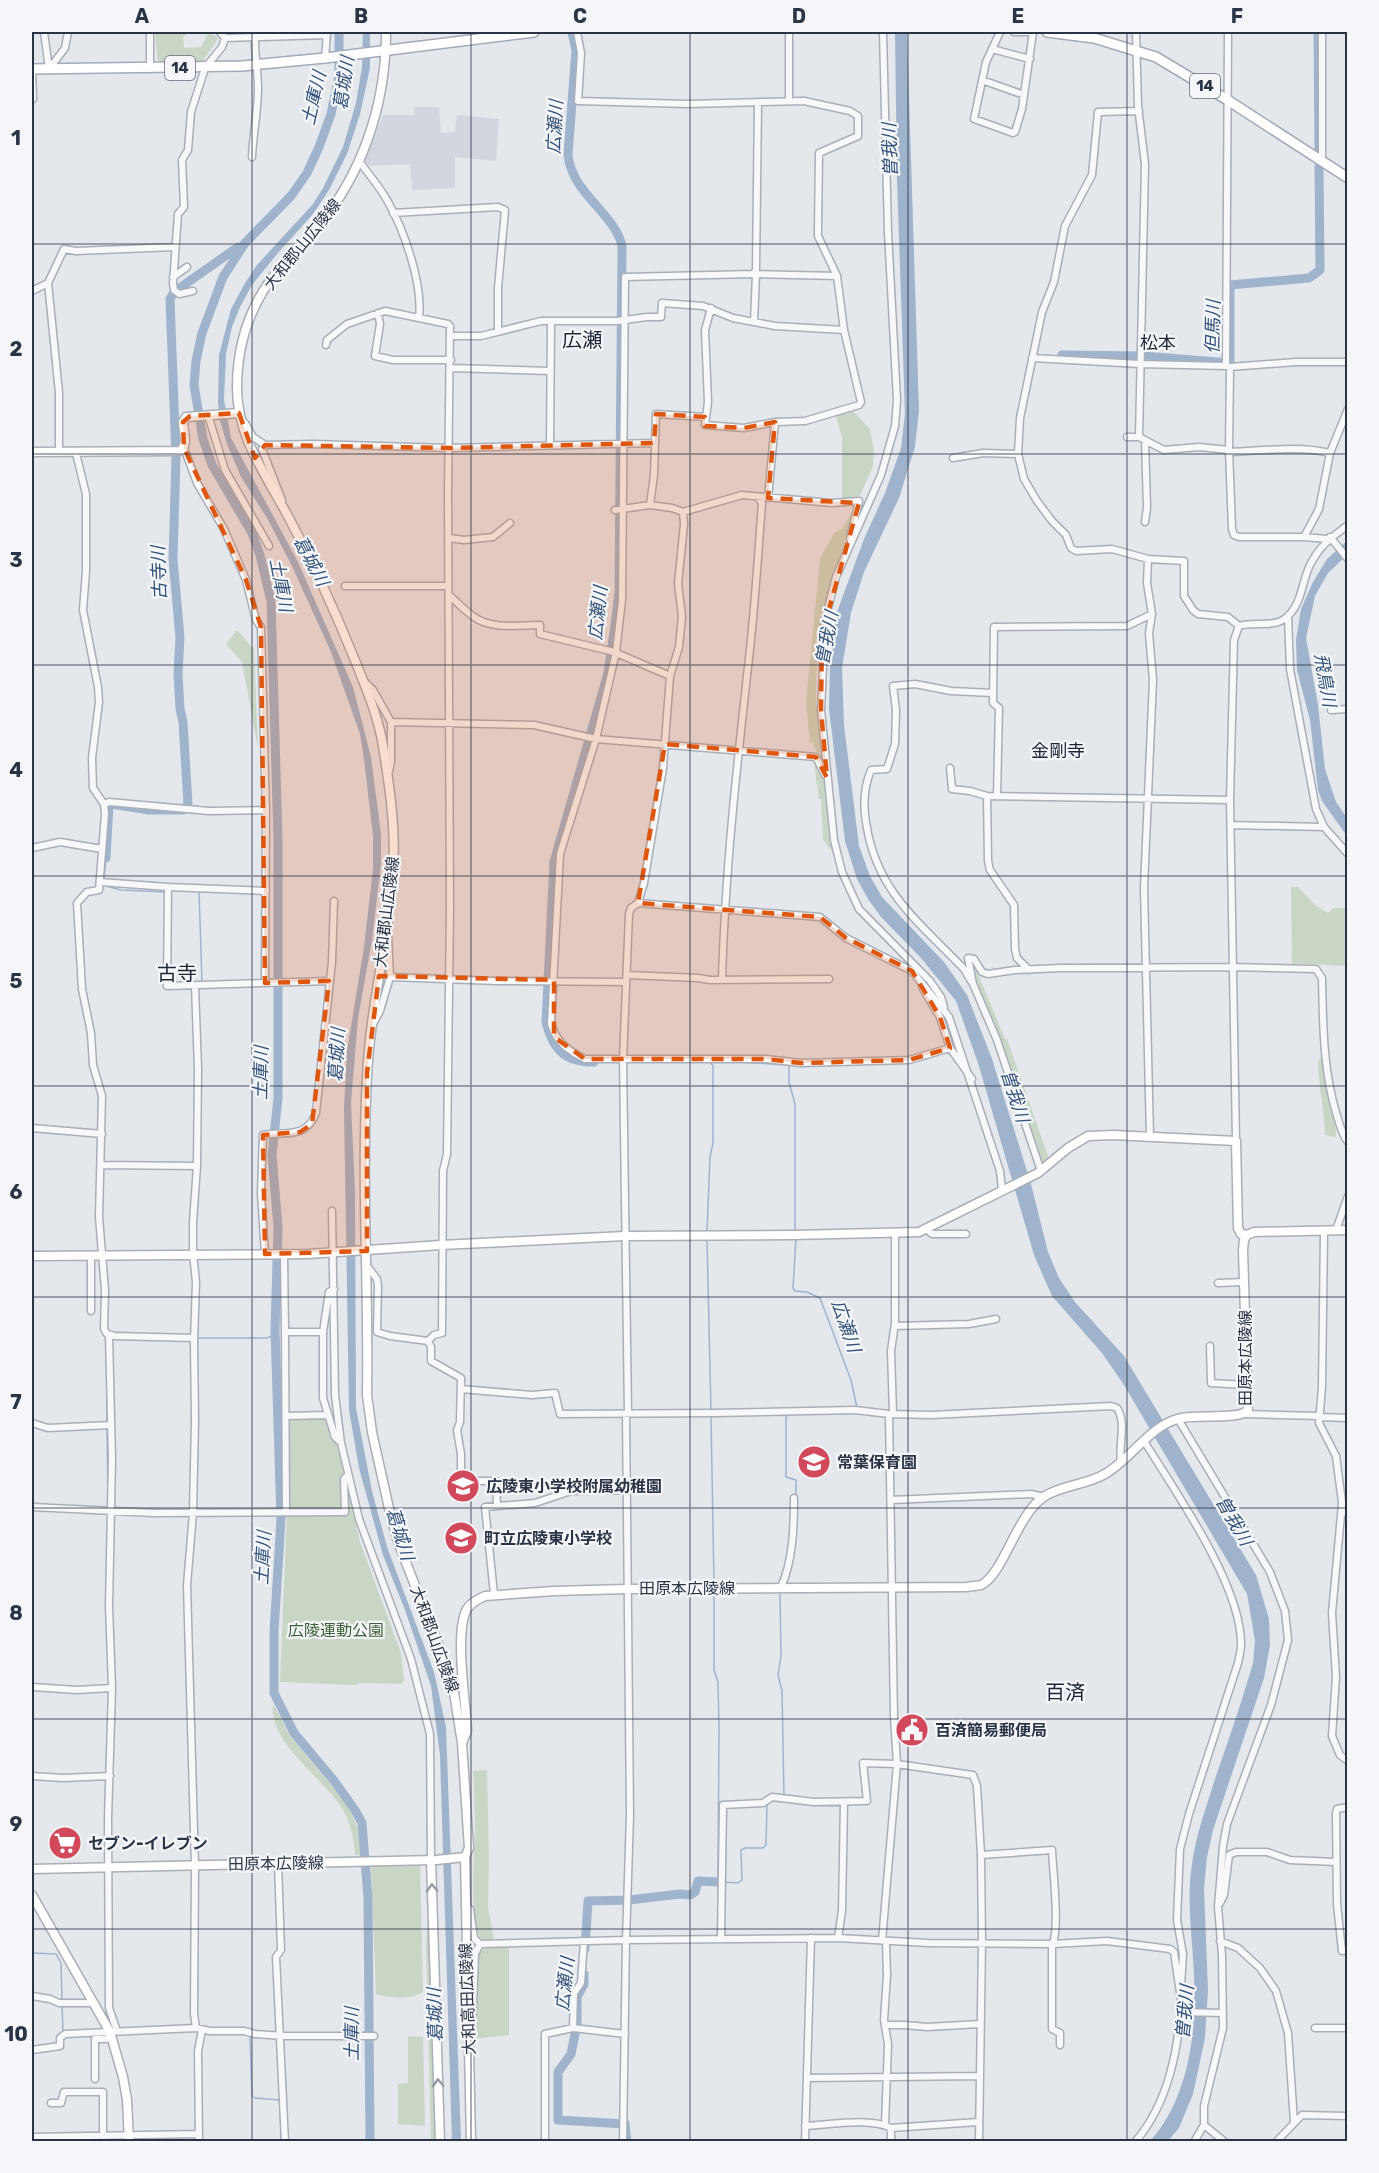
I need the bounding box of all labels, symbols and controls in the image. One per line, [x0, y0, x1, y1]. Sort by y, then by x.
text: A [135, 4, 150, 28]
text: B [354, 4, 368, 28]
text: C [573, 4, 587, 28]
text: D [792, 4, 806, 28]
text: E [1012, 4, 1024, 28]
text: F [1231, 4, 1243, 28]
water label: 葛城川 [329, 53, 359, 111]
road number: 14 [165, 56, 195, 80]
water label: 土庫川 [297, 67, 331, 127]
road number: 14 [1190, 74, 1220, 98]
water label: 広瀬川 [543, 97, 568, 155]
water label: 曽我川 [878, 121, 902, 177]
text: 1 [11, 126, 21, 150]
street label: 大和郡山広陵線 [260, 195, 345, 294]
water label: 但馬川 [1202, 298, 1225, 354]
district label: 広瀬 [562, 328, 602, 352]
district label: 松本 [1140, 332, 1176, 354]
text: 2 [10, 337, 23, 361]
water label: 葛城川 [289, 532, 334, 592]
water label: 古寺川 [147, 544, 171, 600]
text: 3 [9, 548, 23, 572]
water label: 土庫川 [265, 556, 297, 616]
water label: 広瀬川 [584, 583, 612, 641]
water label: 曽我川 [811, 607, 843, 667]
water label: 飛鳥川 [1309, 652, 1341, 710]
district label: 金剛寺 [1031, 740, 1085, 762]
text: 4 [9, 758, 23, 782]
street label: 大和郡山広陵線 [370, 855, 403, 969]
district label: 古寺 [157, 961, 197, 985]
text: 5 [10, 969, 23, 993]
water label: 葛城川 [325, 1025, 350, 1083]
water label: 土庫川 [250, 1044, 273, 1100]
water label: 曽我川 [996, 1067, 1034, 1127]
text: 6 [9, 1180, 23, 1204]
water label: 広瀬川 [827, 1297, 866, 1357]
street label: 田原本広陵線 [1236, 1310, 1255, 1406]
text: 7 [10, 1390, 22, 1414]
school or university icon: 常葉保育園 [796, 1444, 832, 1480]
place label: 常葉保育園 [837, 1453, 917, 1472]
school or university icon: 広陵東小学校附属幼稚園 [445, 1468, 481, 1504]
place label: 広陵東小学校附属幼稚園 [486, 1477, 662, 1496]
water label: 曽我川 [1211, 1492, 1258, 1552]
water label: 葛城川 [382, 1505, 419, 1565]
school or university icon: 町立広陵東小学校 [443, 1520, 479, 1556]
water label: 土庫川 [251, 1528, 276, 1586]
place label: 町立広陵東小学校 [484, 1529, 612, 1548]
street label: 田原本広陵線 [639, 1579, 735, 1598]
street label: 大和郡山広陵線 [406, 1583, 463, 1695]
text: 8 [9, 1601, 23, 1625]
park label: 広陵運動公園 [288, 1621, 384, 1640]
district label: 百済 [1045, 1680, 1085, 1704]
public building icon: 百済簡易郵便局 [894, 1712, 930, 1748]
place label: 百済簡易郵便局 [935, 1721, 1047, 1740]
text: 9 [10, 1812, 23, 1836]
supermarket icon: セブン-イレブン [47, 1825, 83, 1861]
place label: セブン-イレブン [88, 1834, 208, 1853]
street label: 田原本広陵線 [228, 1853, 324, 1874]
one-way arrow [425, 1884, 438, 1893]
street label: 大和高田広陵線 [456, 1943, 479, 2055]
water label: 広瀬川 [551, 1954, 579, 2012]
water label: 曽我川 [1172, 1982, 1198, 2040]
water label: 葛城川 [423, 1986, 447, 2042]
water label: 土庫川 [341, 2005, 363, 2061]
text: 10 [4, 2022, 28, 2046]
one-way arrow [432, 2079, 445, 2088]

